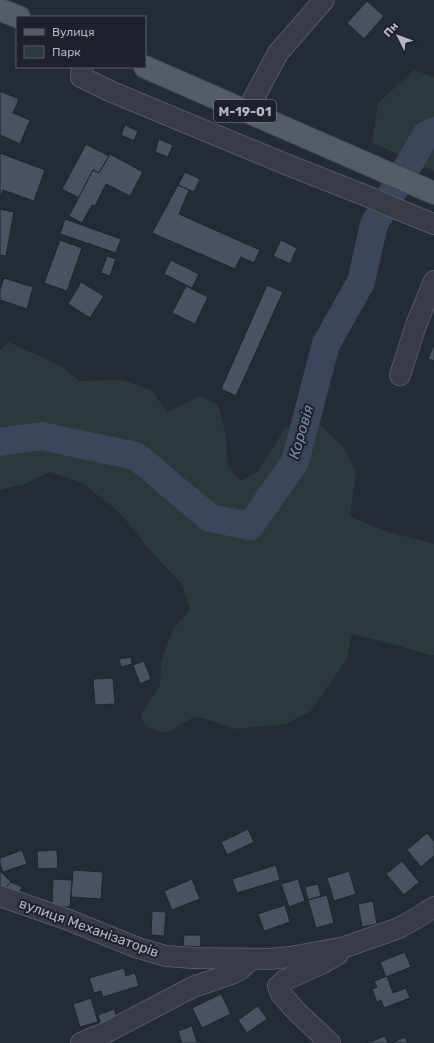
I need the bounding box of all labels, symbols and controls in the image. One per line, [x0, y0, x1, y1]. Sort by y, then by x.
legend [16, 16, 146, 68]
north arrow [378, 16, 418, 56]
text: Пн [381, 20, 401, 40]
text: Вулиця [52, 25, 94, 39]
text: Парк [52, 45, 81, 59]
road number: М-19-01 [214, 100, 276, 122]
water label: Коровія [285, 403, 317, 461]
street label: вулиця Механізаторів [17, 895, 161, 961]

